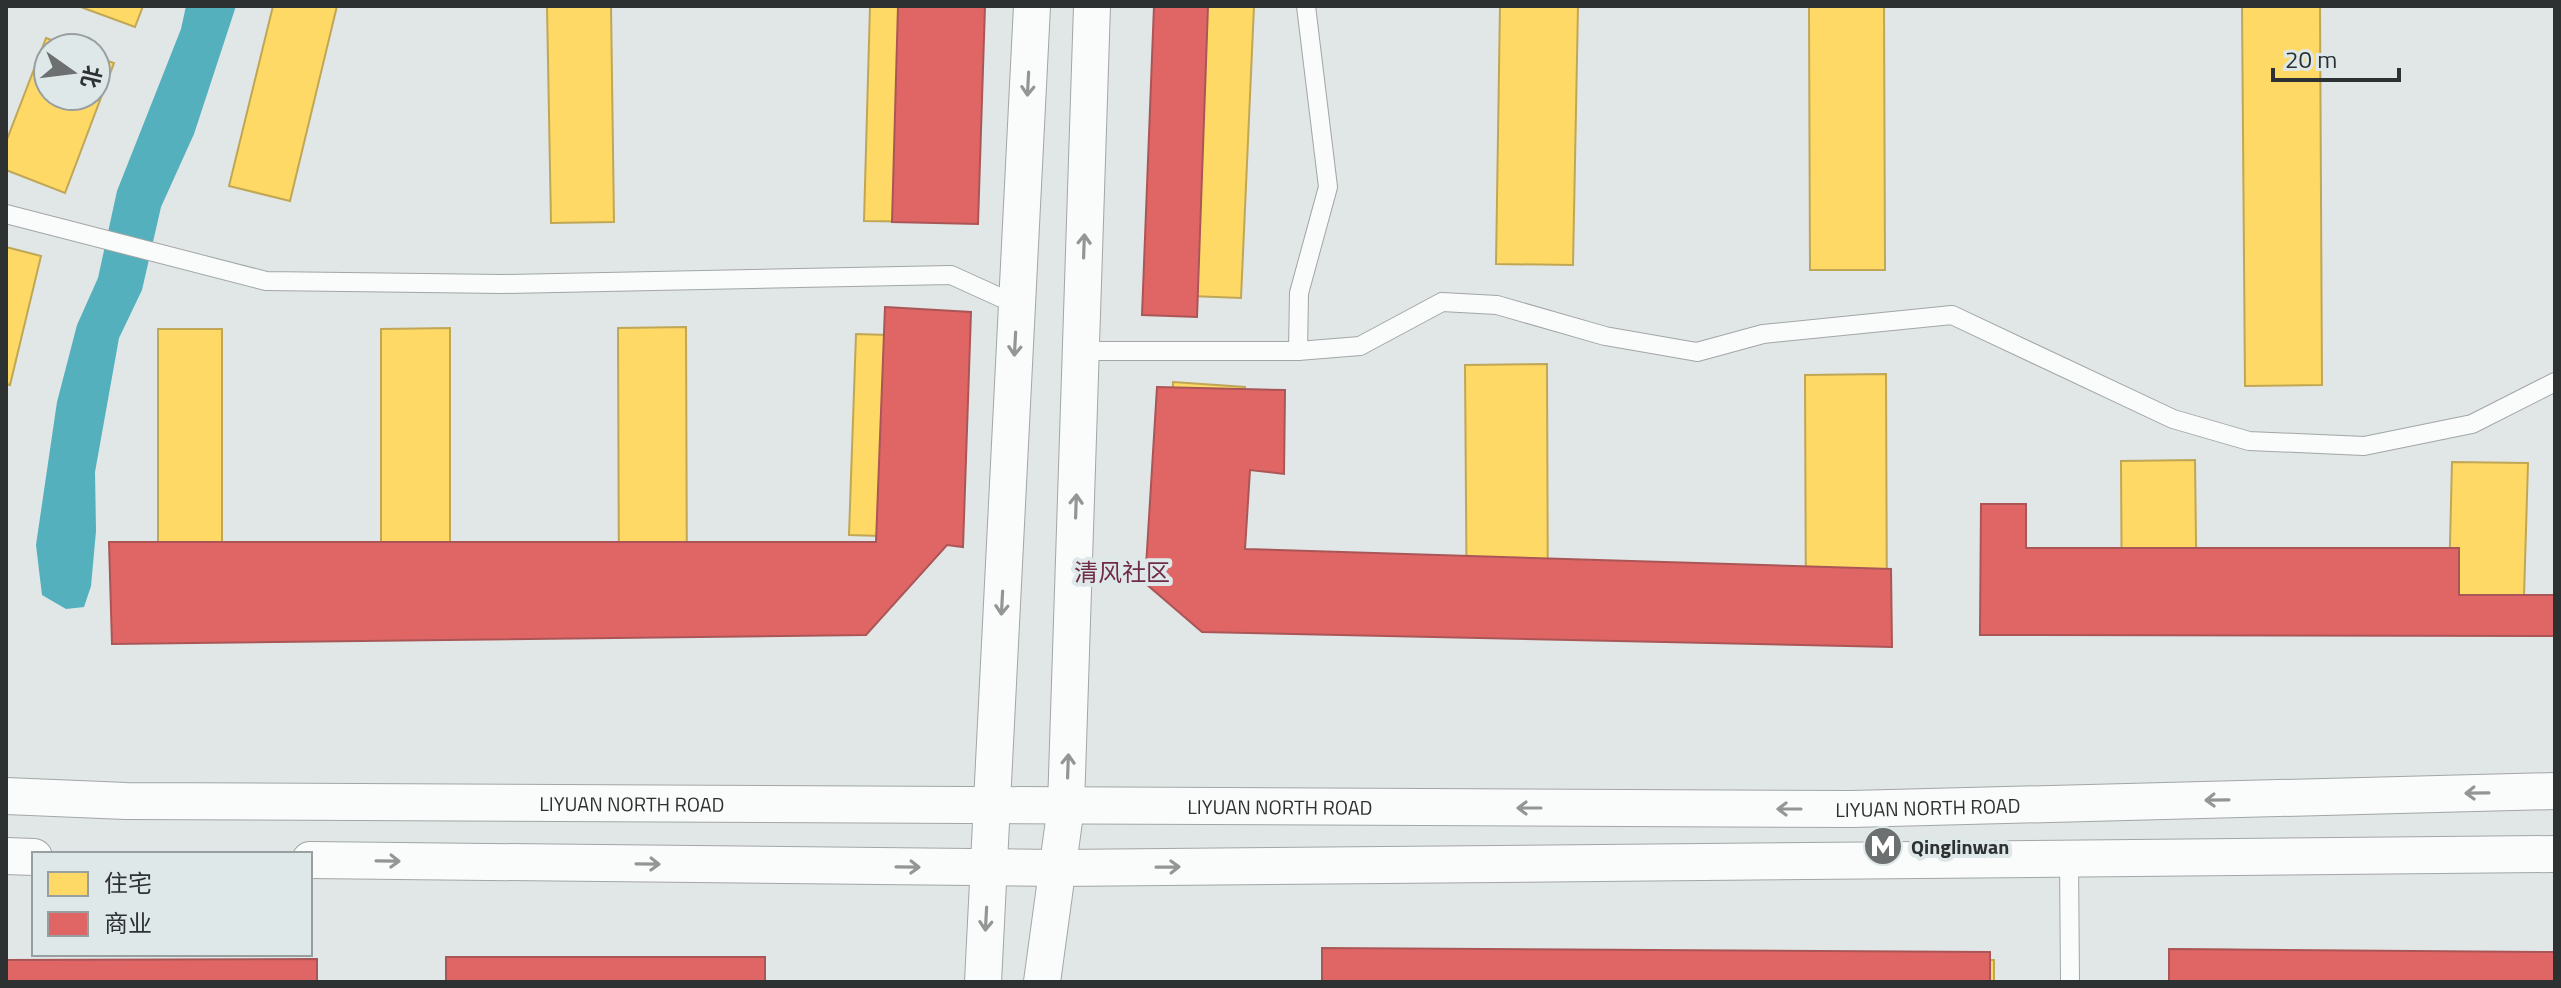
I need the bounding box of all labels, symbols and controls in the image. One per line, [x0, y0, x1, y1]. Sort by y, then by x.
north arrow [32, 32, 112, 112]
scale bar [2273, 32, 2399, 82]
text: 20 m [2285, 41, 2337, 77]
text: 北 [72, 62, 111, 92]
one-way arrow [1020, 70, 1035, 97]
one-way arrow [1077, 233, 1092, 260]
one-way arrow [1007, 330, 1022, 357]
one-way arrow [1068, 493, 1084, 520]
district label: 清风社区 [1074, 554, 1170, 590]
one-way arrow [994, 589, 1009, 616]
one-way arrow [1060, 753, 1075, 780]
one-way arrow [2464, 785, 2491, 800]
street label: LIYUAN NORTH ROAD [539, 787, 725, 819]
street label: LIYUAN NORTH ROAD [1835, 789, 2021, 825]
street label: LIYUAN NORTH ROAD [1187, 790, 1373, 822]
one-way arrow [2204, 792, 2231, 807]
one-way arrow [1516, 800, 1543, 816]
one-way arrow [1776, 801, 1803, 817]
metro station icon: Qinglinwan [1862, 825, 1904, 867]
place label: Qinglinwan [1911, 831, 2009, 862]
legend [32, 852, 312, 956]
one-way arrow [374, 853, 401, 869]
one-way arrow [634, 856, 661, 872]
one-way arrow [894, 859, 921, 874]
one-way arrow [1154, 859, 1181, 875]
text: 住宅 [104, 865, 152, 901]
text: 商业 [104, 905, 152, 941]
one-way arrow [978, 905, 993, 932]

